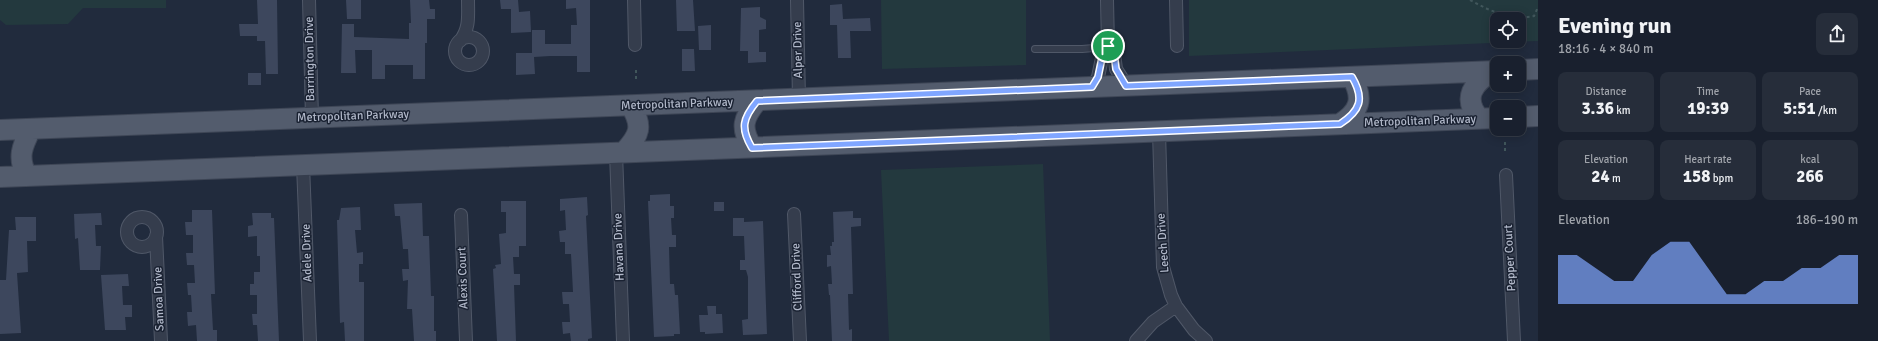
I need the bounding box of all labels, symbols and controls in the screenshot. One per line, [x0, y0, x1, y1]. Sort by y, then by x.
map controls [1490, 12, 1526, 136]
button: locate [1490, 12, 1526, 48]
text: Evening run [1558, 12, 1672, 39]
button: share [1816, 13, 1858, 55]
street label: Barrington Drive [302, 16, 318, 102]
street label: Alper Drive [790, 21, 806, 79]
pin [1091, 29, 1125, 63]
icon: arrive [1097, 35, 1119, 57]
text: 18:16 · 4 × 840 m [1558, 41, 1653, 57]
button: + [1490, 56, 1526, 92]
text: Distance [1586, 85, 1626, 98]
text: Time [1697, 85, 1719, 98]
text: Pace [1799, 85, 1821, 98]
street label: Metropolitan Parkway [621, 95, 734, 113]
text: 3.36 [1581, 98, 1614, 119]
text: 19:39 [1687, 98, 1729, 119]
text: 5:51 [1783, 98, 1816, 119]
button: − [1490, 100, 1526, 136]
text: km [1614, 104, 1631, 117]
text: /km [1816, 104, 1837, 117]
street label: Metropolitan Parkway [297, 107, 410, 125]
street label: Metropolitan Parkway [1364, 112, 1477, 130]
text: Elevation [1584, 153, 1628, 166]
text: Heart rate [1684, 153, 1732, 166]
text: kcal [1800, 153, 1820, 166]
text: 24 [1591, 166, 1610, 187]
text: 158 [1683, 166, 1710, 187]
text: 266 [1796, 166, 1824, 187]
text: m [1610, 172, 1621, 185]
text: bpm [1710, 172, 1733, 185]
text: Elevation [1558, 212, 1610, 228]
text: 186–190 m [1796, 212, 1858, 228]
street label: Havana Drive [610, 213, 628, 281]
street label: Leech Drive [1153, 213, 1173, 273]
street label: Adele Drive [298, 223, 316, 283]
street label: Pepper Court [1501, 224, 1519, 292]
street label: Clifford Drive [788, 243, 806, 311]
street label: Alexis Court [454, 247, 472, 309]
street label: Samoa Drive [150, 267, 168, 331]

